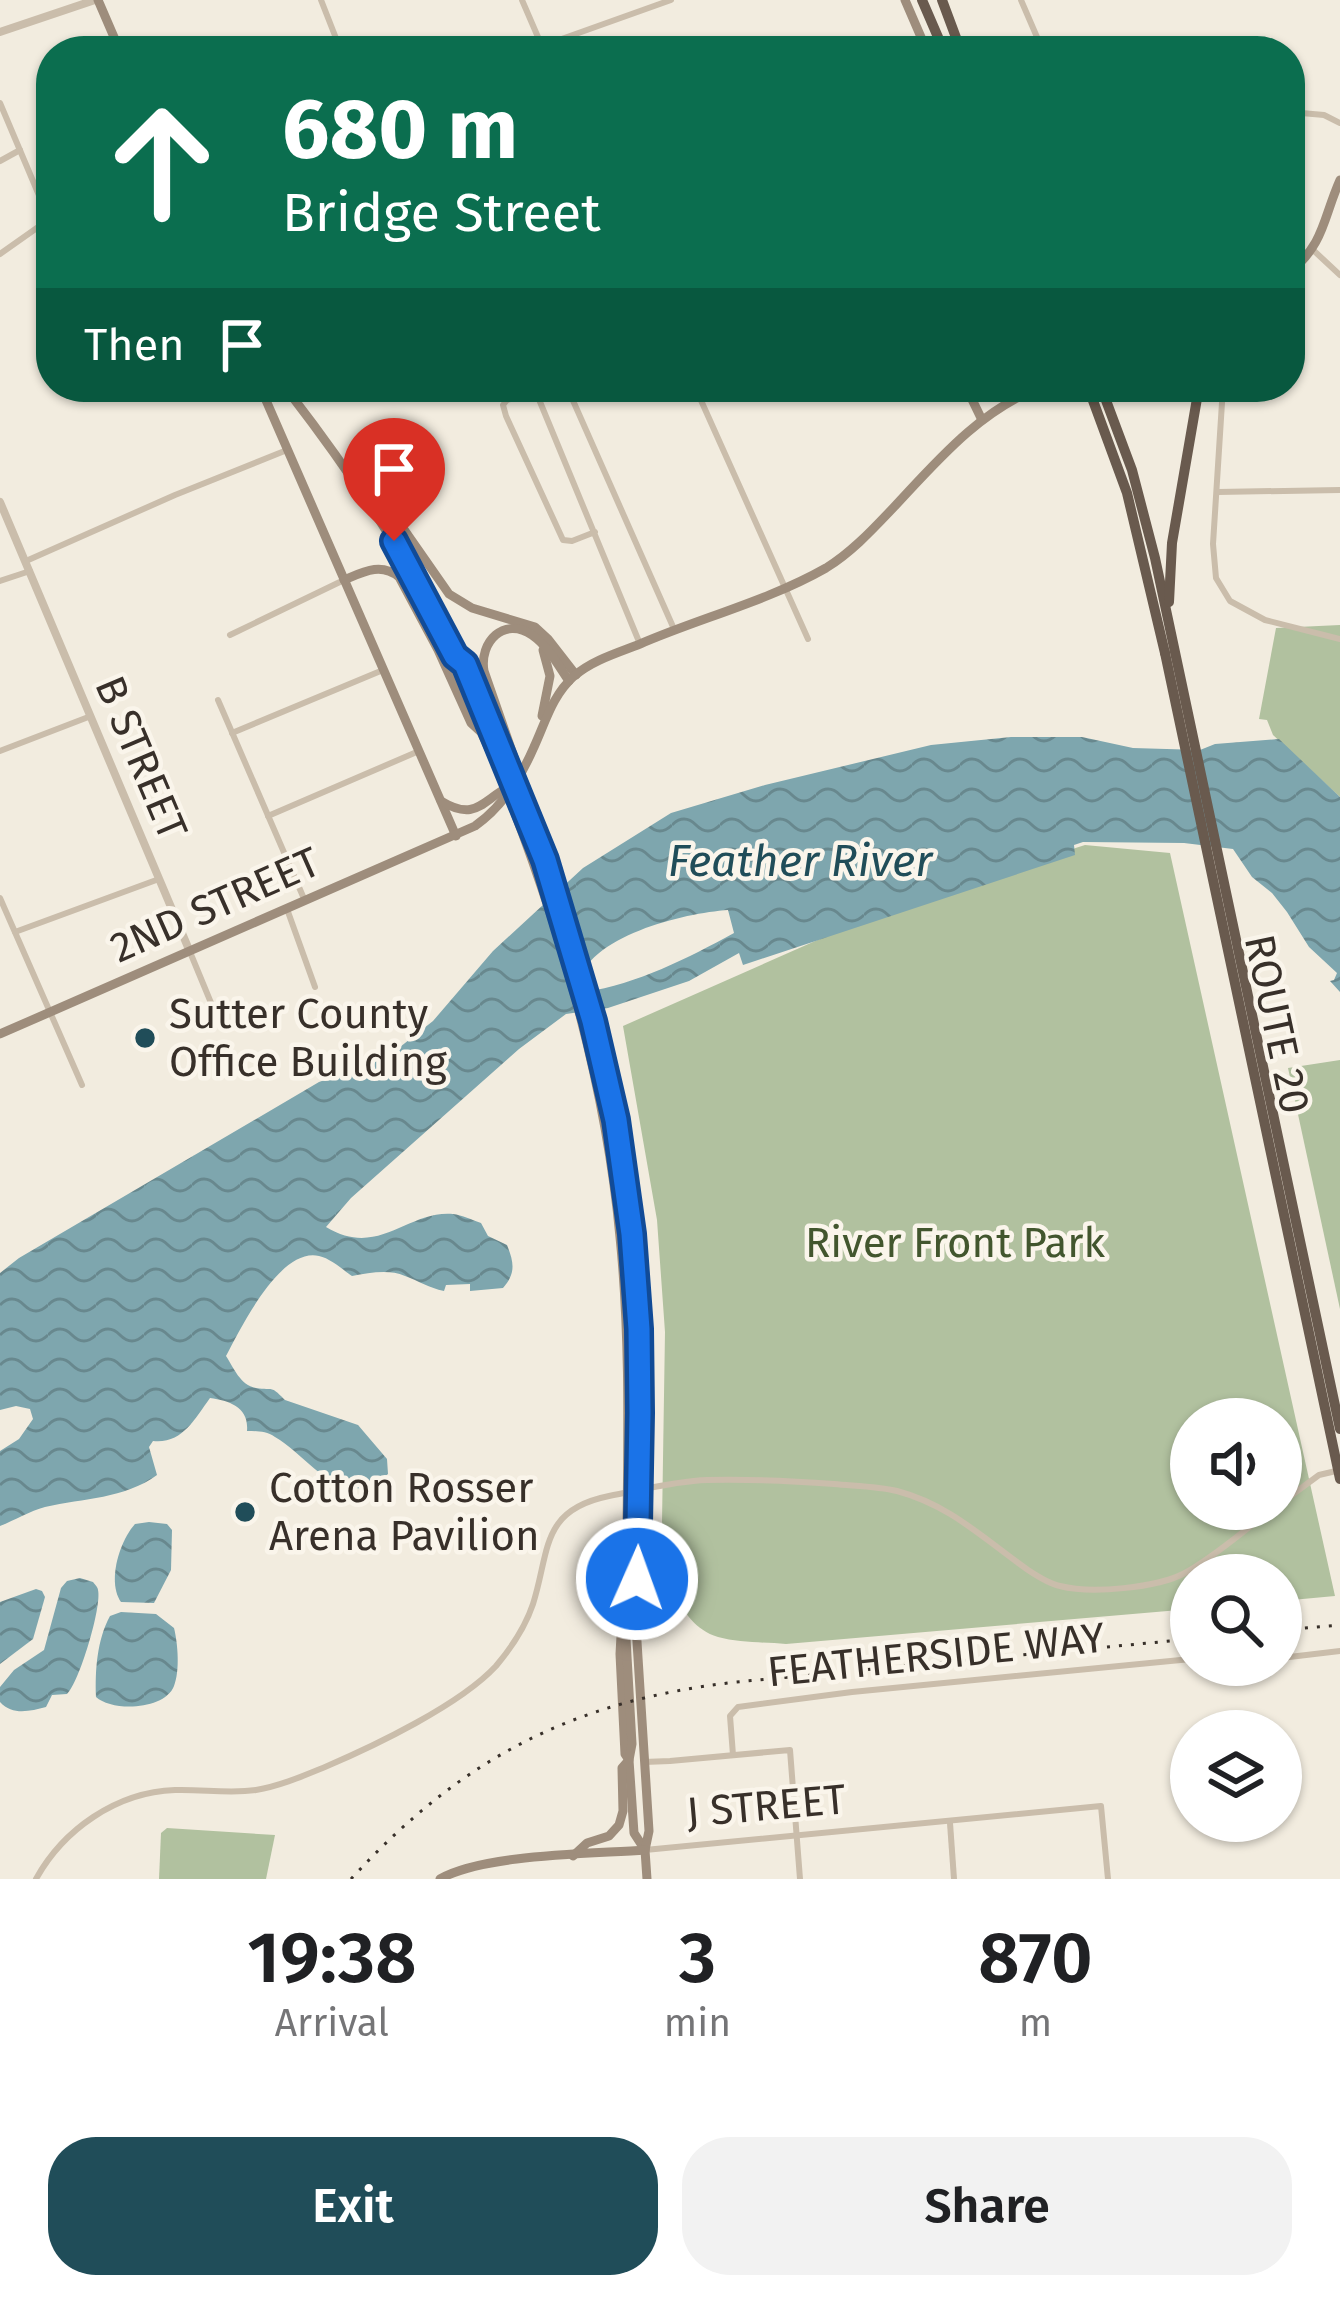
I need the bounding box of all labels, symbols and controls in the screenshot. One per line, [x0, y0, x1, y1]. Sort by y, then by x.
text: 680 m [282, 79, 518, 180]
icon: ahead [84, 84, 240, 240]
text: Bridge Street [282, 181, 601, 245]
icon: arrive [209, 312, 275, 378]
text: Then [84, 318, 185, 372]
pin [343, 418, 445, 541]
icon: arrive [361, 436, 427, 502]
street label: B STREET [84, 669, 198, 847]
water label: Feather River [668, 834, 934, 888]
street label: 2ND STREET [103, 837, 327, 973]
street label: ROUTE 20 [1234, 930, 1320, 1118]
place label: Sutter County Office Building [169, 989, 447, 1087]
marker: Sutter County Office Building [132, 1025, 158, 1051]
park label: River Front Park [805, 1218, 1106, 1268]
map controls [1170, 1398, 1302, 1842]
button: sound [1170, 1398, 1302, 1530]
place label: Cotton Rosser Arena Pavilion [269, 1463, 540, 1561]
marker: Cotton Rosser Arena Pavilion [232, 1499, 258, 1525]
position arrow [574, 1516, 700, 1642]
button: search [1170, 1554, 1302, 1686]
street label: FEATHERSIDE WAY [765, 1612, 1107, 1698]
button: layers [1170, 1710, 1302, 1842]
street label: J STREET [684, 1774, 848, 1838]
text: 19:38 [247, 1915, 417, 2001]
text: 3 [679, 1915, 716, 2001]
text: 870 [978, 1915, 1093, 2001]
text: Arrival [275, 2000, 389, 2046]
text: min [664, 2000, 731, 2046]
text: m [1019, 2000, 1052, 2046]
button: Exit [48, 2137, 658, 2275]
button: Share [682, 2137, 1292, 2275]

